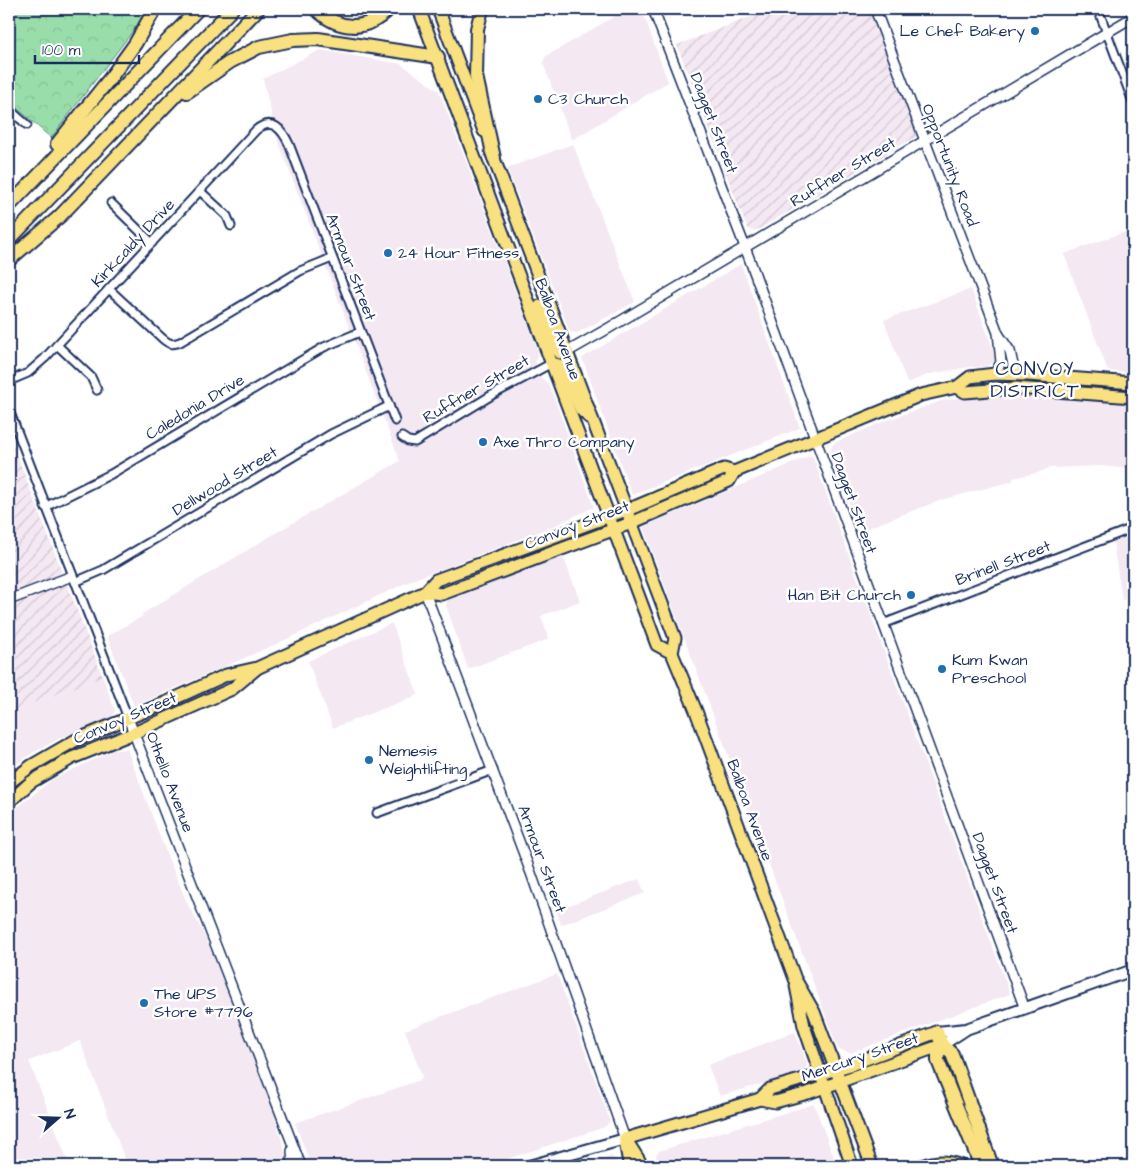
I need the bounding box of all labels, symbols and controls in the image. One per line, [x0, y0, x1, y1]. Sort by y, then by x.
place label: Le Chef Bakery [899, 20, 1025, 43]
marker: Le Chef Bakery [1029, 25, 1041, 37]
scale bar [35, 32, 139, 64]
text: 100 m [42, 40, 81, 61]
street label: Dagget Street [684, 70, 743, 177]
place label: C3 Church [548, 88, 628, 110]
marker: C3 Church [532, 93, 544, 105]
street label: Opportunity Road [916, 100, 984, 230]
street label: Ruffner Street [786, 131, 900, 212]
street label: Kirkcaldy Drive [86, 194, 181, 293]
street label: Armour Street [320, 210, 382, 324]
place label: 24 Hour Fitness [398, 242, 519, 264]
marker: 24 Hour Fitness [382, 247, 394, 259]
street label: Balboa Avenue [529, 275, 587, 383]
street label: Ruffner Street [419, 349, 534, 428]
district label: CONVOY DISTRICT [991, 356, 1079, 405]
street label: Caledonia Drive [142, 369, 249, 445]
place label: Axe Thro Company [493, 431, 635, 454]
marker: Axe Thro Company [477, 436, 489, 448]
street label: Dellwood Street [168, 441, 282, 521]
street label: Dagget Street [825, 449, 883, 557]
street label: Convoy Street [522, 495, 633, 556]
street label: Brinell Street [952, 535, 1054, 591]
place label: Han Bit Church [788, 584, 901, 606]
marker: Han Bit Church [905, 589, 917, 601]
place label: Kum Kwan Preschool [952, 649, 1027, 689]
marker: Kum Kwan Preschool [936, 663, 948, 675]
street label: Convoy Street [70, 686, 181, 751]
street label: Othello Avenue [141, 728, 199, 836]
place label: Nemesis Weightlifting [379, 740, 467, 781]
marker: Nemesis Weightlifting [363, 754, 375, 766]
street label: Balboa Avenue [721, 756, 779, 864]
street label: Armour Street [512, 802, 572, 916]
street label: Dagget Street [966, 829, 1024, 937]
place label: The UPS Store #7796 [154, 983, 253, 1023]
marker: The UPS Store #7796 [138, 997, 150, 1009]
street label: Mercury Street [799, 1027, 922, 1088]
north arrow [32, 1092, 82, 1142]
text: N [58, 1106, 80, 1122]

